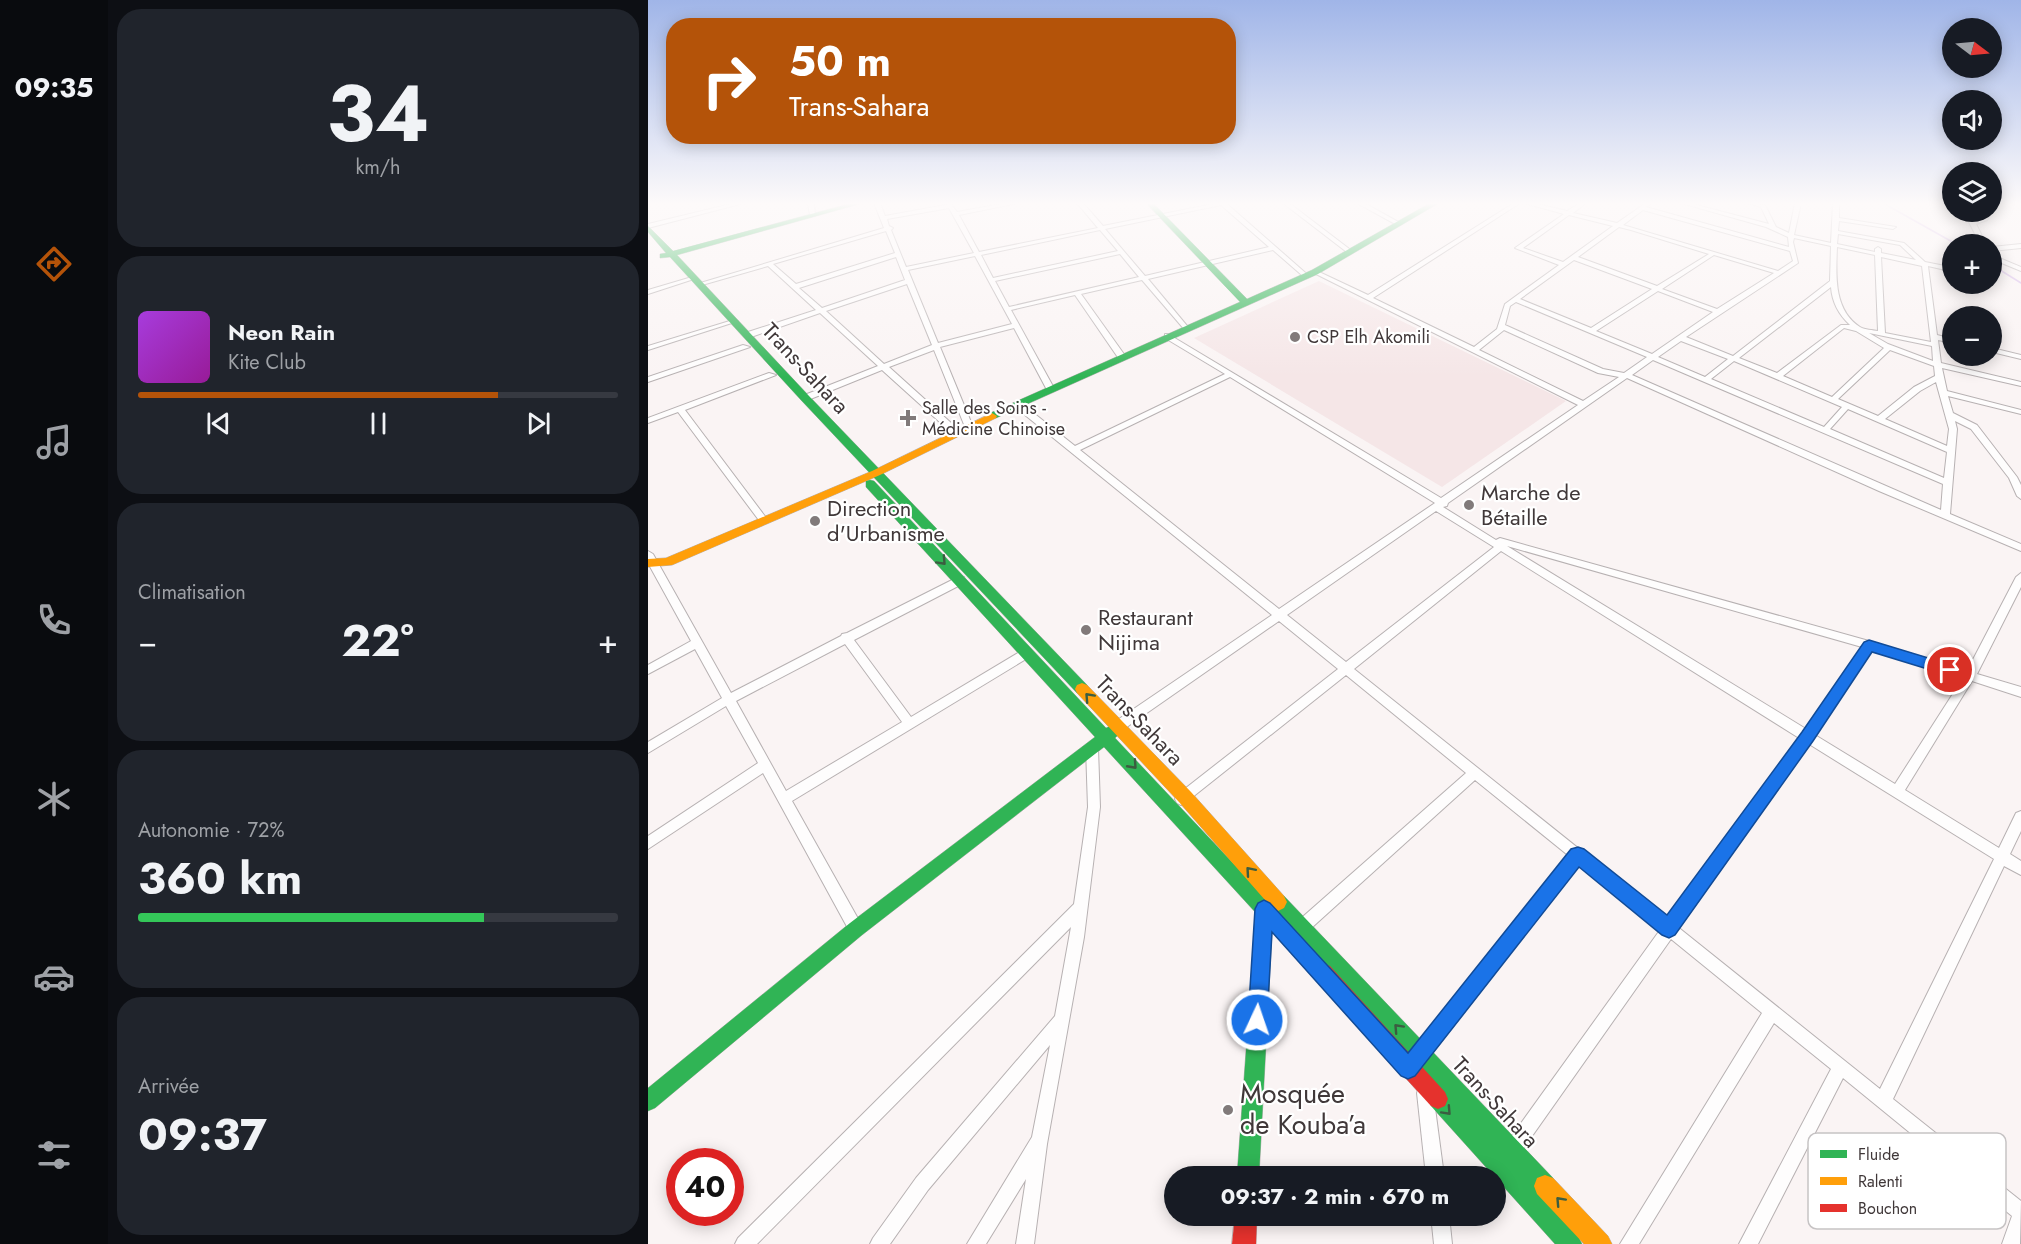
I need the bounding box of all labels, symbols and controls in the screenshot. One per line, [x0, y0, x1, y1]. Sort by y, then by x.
north arrow [1942, 18, 2002, 78]
map controls [1942, 18, 2002, 366]
text: 50 m [789, 31, 891, 92]
icon: right [690, 42, 768, 120]
text: 34 [327, 58, 429, 170]
text: 09:35 [15, 68, 93, 107]
text: Trans-Sahara [789, 87, 930, 126]
button: sound [1942, 90, 2002, 150]
text: km/h [355, 153, 401, 182]
button: layers [1942, 162, 2002, 222]
button: + [1942, 234, 2002, 294]
icon: directions [33, 243, 75, 285]
button: − [1942, 306, 2002, 366]
street label: Trans-Sahara [755, 315, 857, 421]
text: Neon Rain [228, 316, 335, 348]
place label: CSP Elh Akomili [1307, 324, 1430, 350]
marker: CSP Elh Akomili [1288, 330, 1302, 344]
text: Kite Club [228, 348, 306, 377]
place label: Salle des Soins - Médicine Chinoise [922, 395, 1065, 442]
icon: previous [202, 407, 235, 440]
icon: pause [362, 407, 395, 440]
icon: next [522, 407, 555, 440]
marker: Salle des Soins - Médicine Chinoise [899, 409, 917, 427]
icon: music [33, 421, 75, 463]
place label: Marche de Bétaille [1481, 476, 1580, 533]
place label: Direction d'Urbanisme [827, 492, 945, 549]
marker: Marche de Bétaille [1462, 498, 1476, 512]
marker: Direction d'Urbanisme [808, 514, 822, 528]
one-way arrow [935, 554, 946, 565]
text: Climatisation [138, 578, 246, 607]
icon: phone [33, 599, 75, 641]
place label: Restaurant Nijima [1098, 601, 1194, 658]
text: 22° [341, 608, 414, 673]
text: − [138, 618, 157, 665]
text: + [598, 618, 618, 665]
marker: Restaurant Nijima [1079, 623, 1093, 637]
pin [1924, 644, 1975, 695]
icon: arrive [1933, 653, 1966, 686]
street label: Trans-Sahara [1089, 668, 1191, 772]
one-way arrow [1085, 693, 1096, 704]
one-way arrow [1126, 758, 1137, 769]
icon: climate [33, 778, 75, 820]
text: Autonomie · 72% [138, 816, 284, 845]
text: 360 km [138, 846, 302, 911]
one-way arrow [1246, 867, 1257, 878]
icon: car [33, 956, 75, 998]
position arrow [1225, 988, 1289, 1052]
one-way arrow [1395, 1024, 1406, 1035]
street label: Trans-Sahara [1445, 1049, 1547, 1155]
text: Arrivée [138, 1072, 199, 1101]
place label: Mosquée de Kouba’a [1240, 1074, 1366, 1144]
text: 09:37 [138, 1102, 267, 1167]
marker: Mosquée de Kouba’a [1221, 1103, 1235, 1117]
one-way arrow [1440, 1104, 1451, 1115]
legend [1808, 1133, 2006, 1229]
icon: filters [33, 1134, 75, 1176]
text: Fluide [1858, 1143, 1900, 1166]
speed limit sign: 40 [666, 1148, 744, 1226]
text: Ralenti [1858, 1170, 1903, 1193]
text: 09:37 · 2 min · 670 m [1221, 1180, 1449, 1212]
text: Bouchon [1858, 1197, 1917, 1220]
one-way arrow [1556, 1198, 1567, 1208]

